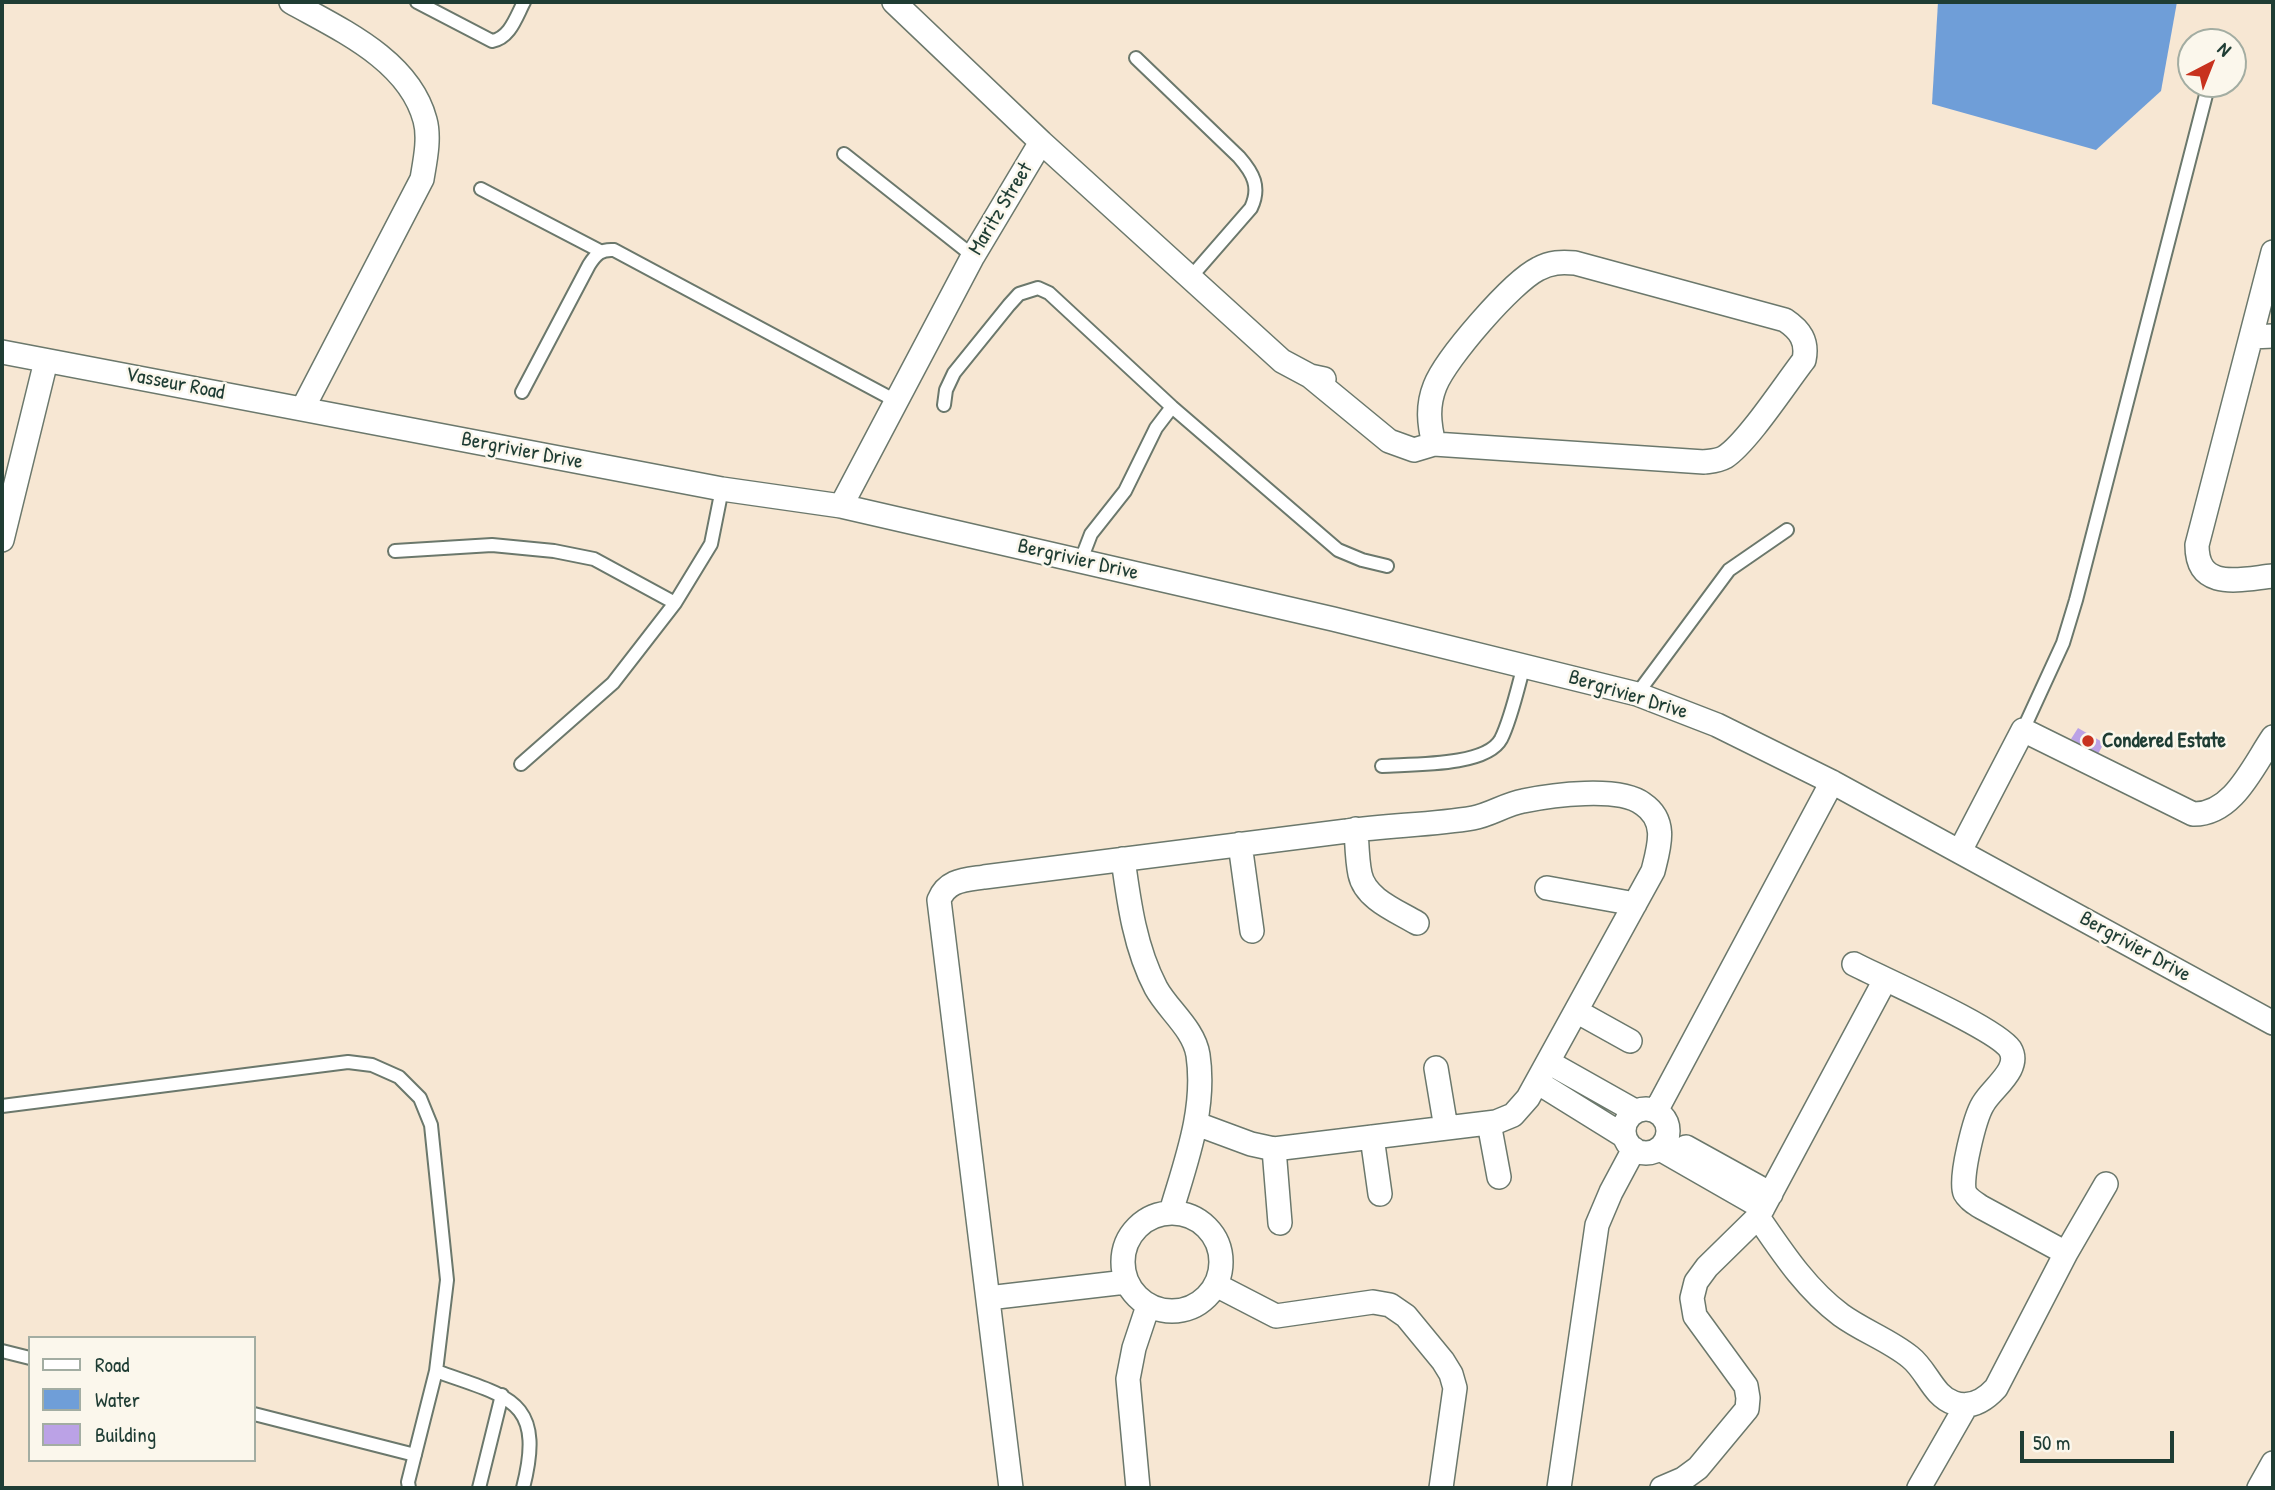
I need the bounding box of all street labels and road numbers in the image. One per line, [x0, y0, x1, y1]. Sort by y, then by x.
street label: Maritz Street [964, 158, 1038, 260]
street label: Vasseur Road [123, 362, 227, 406]
street label: Bergrivier Drive [459, 427, 585, 475]
street label: Bergrivier Drive [1015, 534, 1141, 586]
street label: Bergrivier Drive [1565, 665, 1691, 725]
street label: Bergrivier Drive [2075, 906, 2195, 988]

